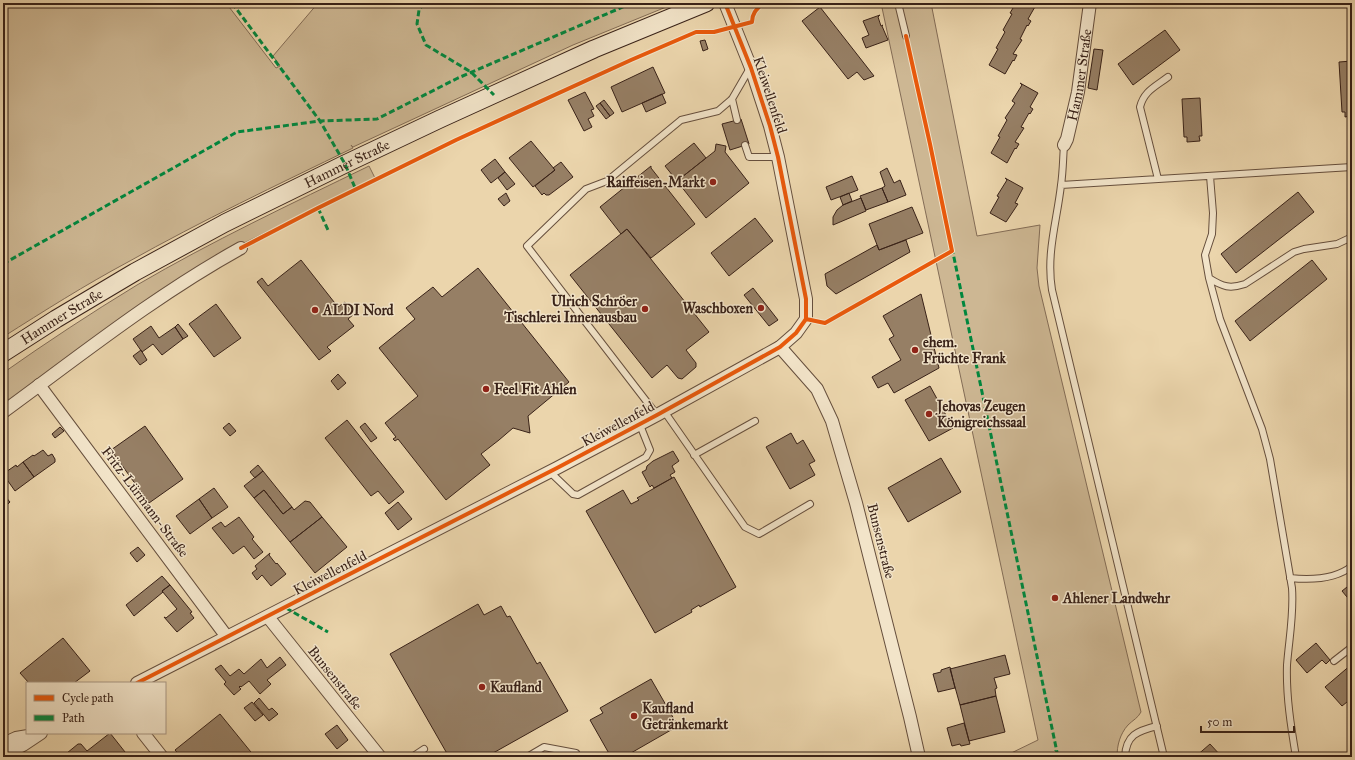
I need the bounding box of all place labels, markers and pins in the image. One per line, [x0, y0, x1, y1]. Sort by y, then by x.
place label: Raiffeisen-Markt [606, 174, 705, 191]
marker: Raiffeisen-Markt [708, 177, 718, 187]
place label: Ulrich Schröer Tischlerei Innenausbau [503, 293, 638, 326]
place label: Waschboxen [682, 300, 753, 317]
place label: ALDI Nord [322, 302, 395, 319]
marker: Waschboxen [756, 303, 766, 313]
marker: Ulrich Schröer Tischlerei Innenausbau [640, 304, 650, 314]
marker: ALDI Nord [310, 305, 320, 315]
place label: ehem. Früchte Frank [923, 334, 1007, 367]
marker: ehem. Früchte Frank [910, 345, 920, 355]
place label: Feel Fit Ahlen [494, 381, 577, 398]
marker: Feel Fit Ahlen [481, 384, 491, 394]
place label: Jehovas Zeugen Königreichssaal [935, 398, 1027, 432]
marker: Jehovas Zeugen Königreichssaal [924, 409, 934, 419]
place label: Ahlener Landwehr [1062, 590, 1171, 607]
marker: Ahlener Landwehr [1050, 593, 1060, 603]
place label: Kaufland [490, 679, 543, 696]
marker: Kaufland [477, 682, 487, 692]
place label: Kaufland Getränkemarkt [642, 700, 728, 733]
marker: Kaufland Getränkemarkt [629, 711, 639, 721]

